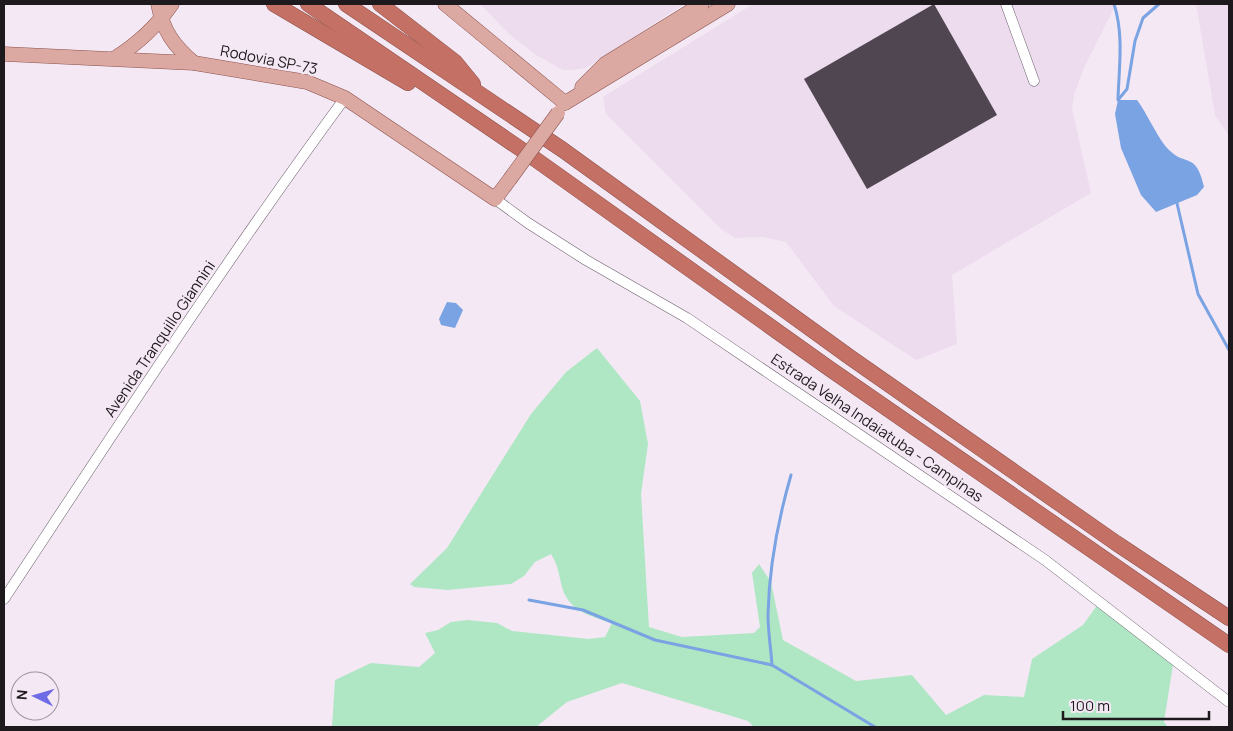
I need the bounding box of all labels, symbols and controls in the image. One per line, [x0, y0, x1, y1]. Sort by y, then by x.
street label: Rodovia SP-73 [219, 40, 320, 79]
street label: Avenida Tranquillo Giannini [99, 256, 220, 421]
street label: Estrada Velha Indaiatuba - Campinas [767, 348, 988, 507]
north arrow [10, 671, 60, 721]
scale bar [1063, 688, 1209, 720]
text: N [12, 689, 31, 701]
text: 100 m [1070, 695, 1110, 716]

